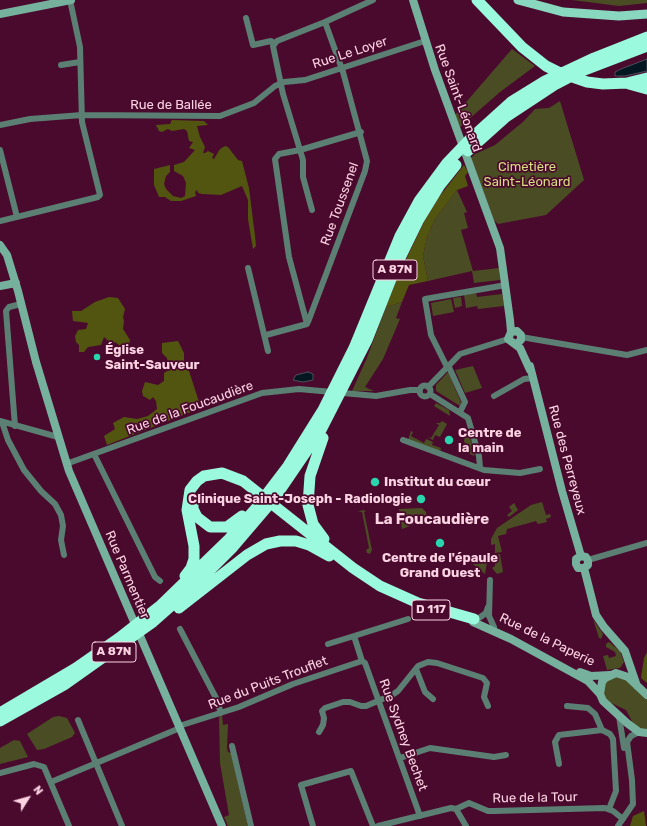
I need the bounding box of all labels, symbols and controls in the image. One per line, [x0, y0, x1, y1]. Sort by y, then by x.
street label: Rue Le Loyer [310, 34, 390, 72]
street label: Rue Saint-Léonard [431, 42, 485, 154]
street label: Rue de Ballée [130, 97, 212, 113]
park label: Cimetière Saint-Léonard [484, 159, 570, 190]
street label: Rue Toussenel [318, 160, 362, 248]
road number: A 87N [373, 260, 417, 280]
place label: Église Saint-Sauveur [105, 342, 199, 373]
marker: Église Saint-Sauveur [92, 352, 102, 362]
street label: Rue de la Foucaudière [125, 378, 255, 438]
street label: Rue des Perreyeux [545, 403, 589, 517]
place label: Centre de la main [458, 425, 521, 456]
marker: Centre de la main [443, 434, 455, 446]
place label: Institut du cœur [384, 474, 490, 490]
marker: Institut du cœur [369, 476, 381, 488]
place label: Clinique Saint-Joseph - Radiologie [188, 491, 412, 507]
marker: Clinique Saint-Joseph - Radiologie [415, 493, 427, 505]
district label: La Foucaudière [375, 511, 489, 529]
street label: Rue Parmentier [101, 529, 153, 621]
marker: Centre de l'épaule Grand Ouest [434, 537, 446, 549]
place label: Centre de l'épaule Grand Ouest [382, 550, 498, 581]
road number: D 117 [412, 600, 450, 620]
street label: Rue de la Paperie [497, 610, 597, 670]
road number: A 87N [92, 642, 136, 662]
street label: Rue du Puits Trouflet [206, 653, 330, 713]
street label: Rue Sydney Bechet [375, 677, 431, 793]
north arrow [8, 778, 48, 818]
text: N [30, 783, 46, 798]
street label: Rue de la Tour [492, 789, 578, 807]

